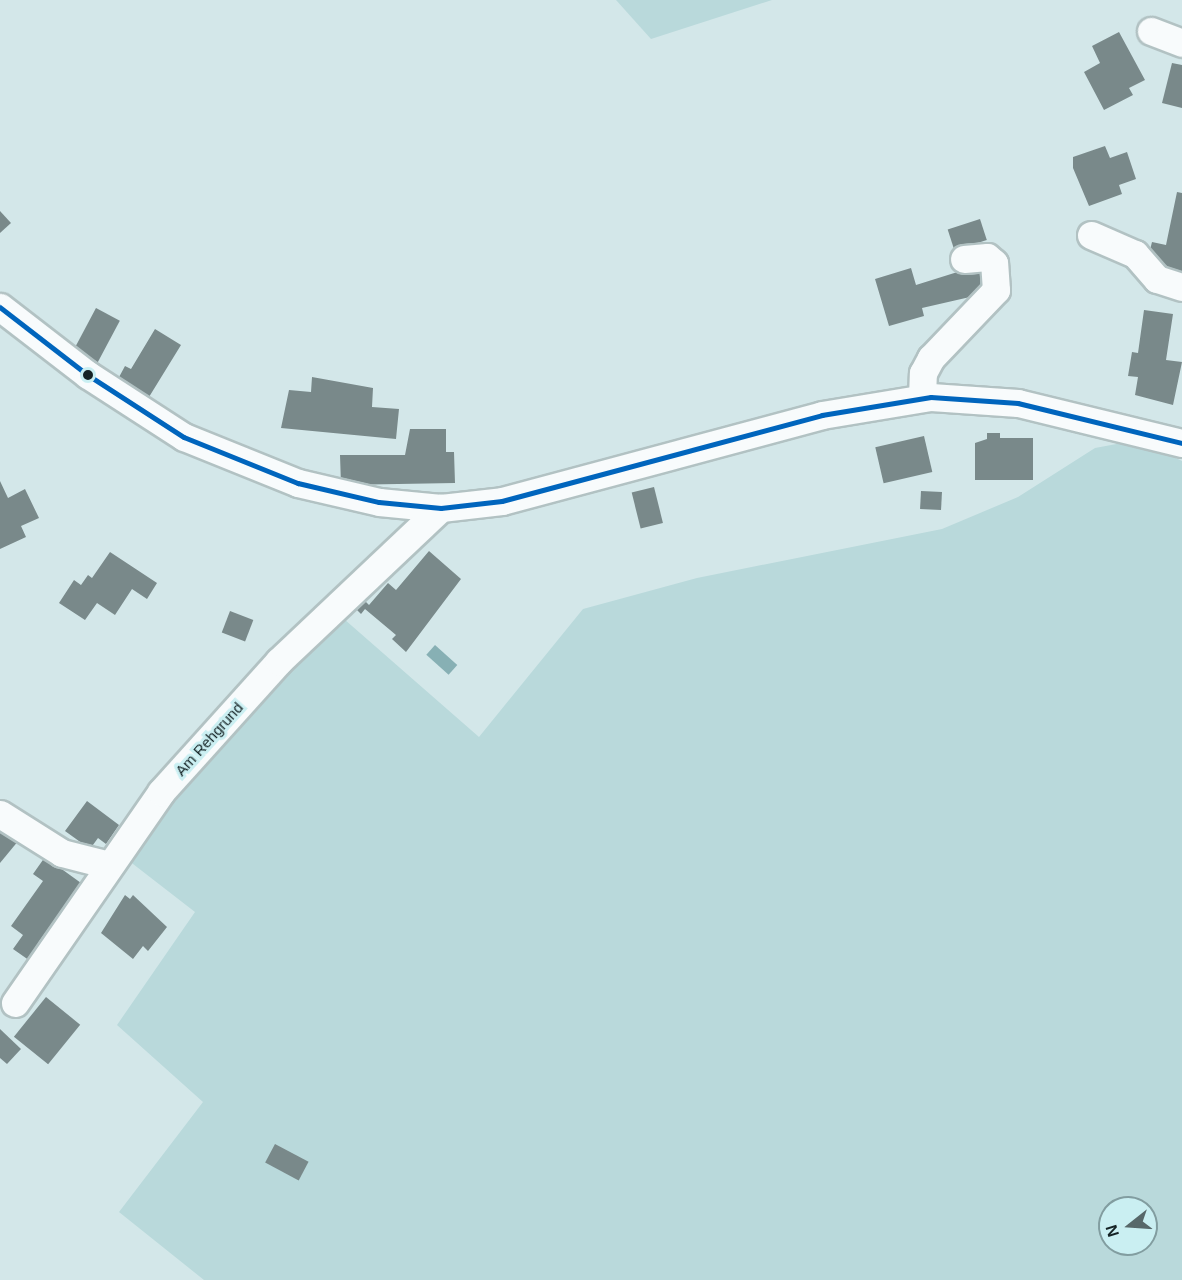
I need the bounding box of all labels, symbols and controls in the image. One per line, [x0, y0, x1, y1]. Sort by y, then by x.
unlabelled marker [82, 369, 94, 381]
street label: Am Rehgrund [171, 699, 247, 779]
north arrow [1098, 1196, 1158, 1256]
text: N [1102, 1223, 1122, 1239]

